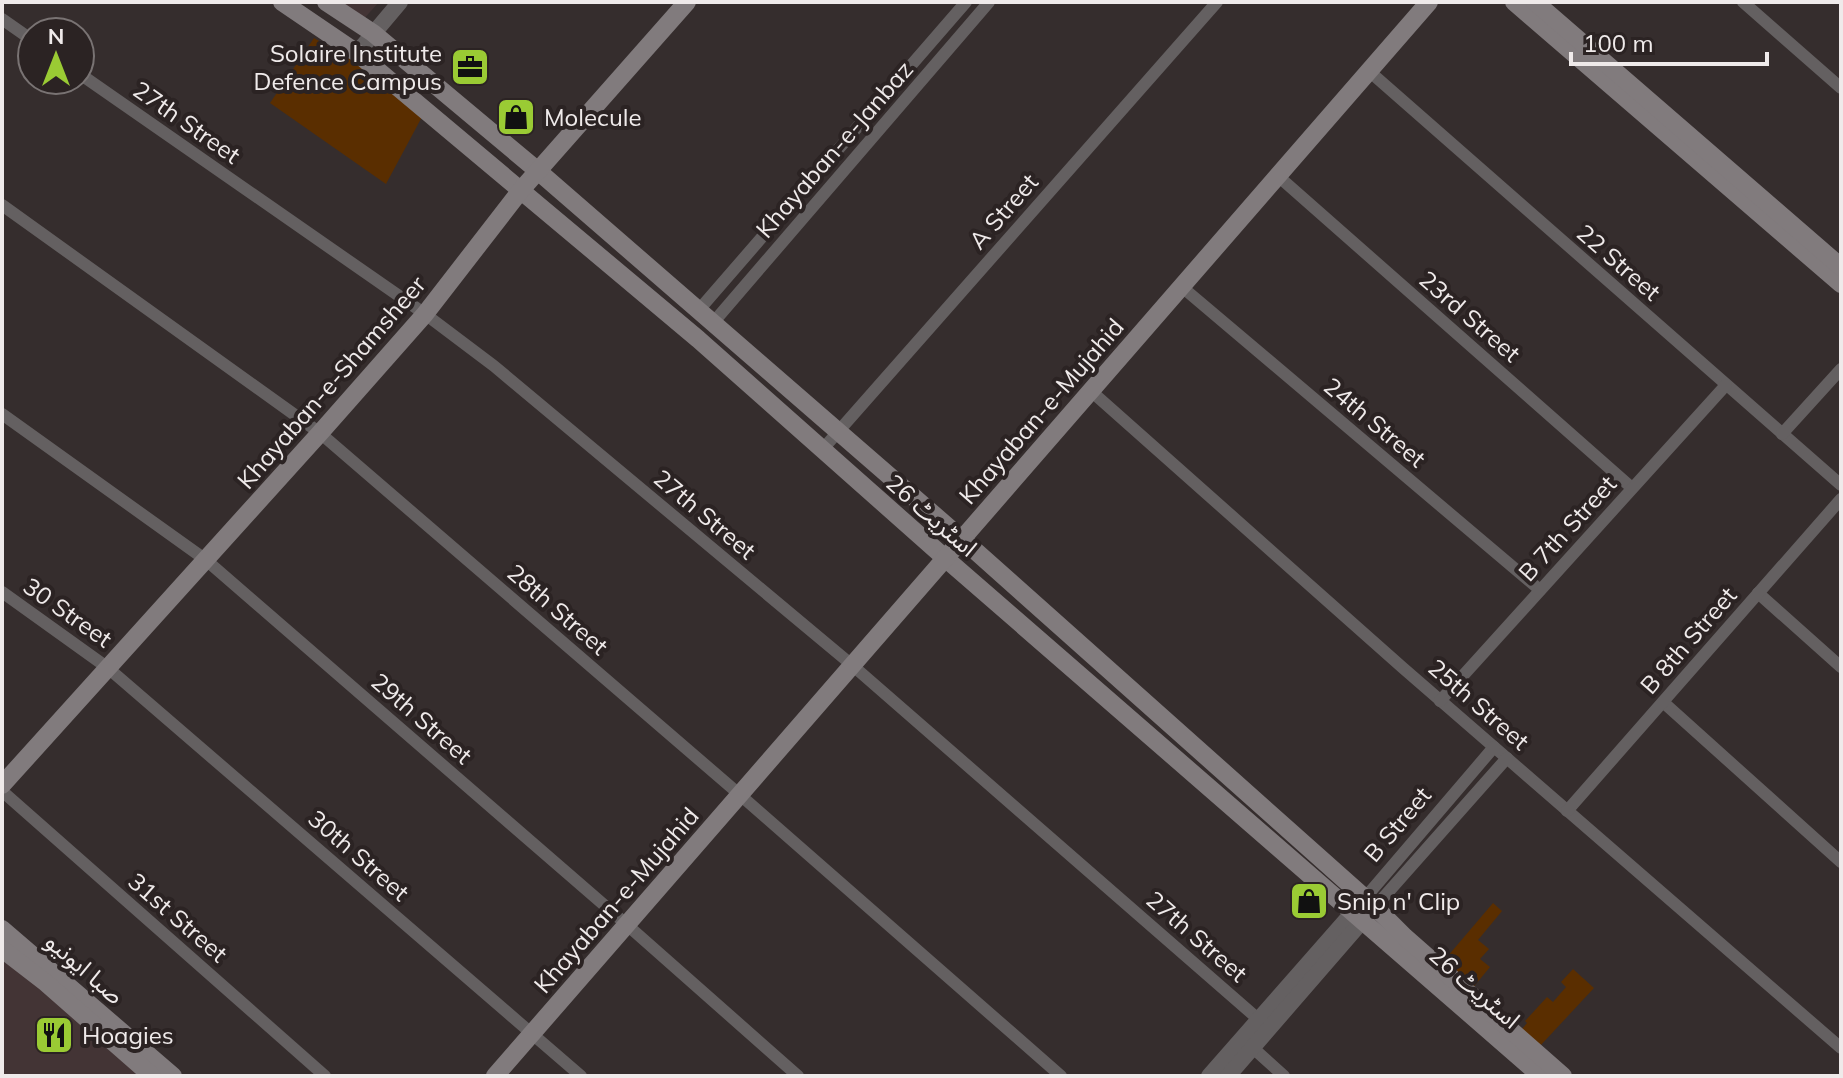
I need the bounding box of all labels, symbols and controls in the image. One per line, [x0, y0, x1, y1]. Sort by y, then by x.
north arrow [16, 16, 96, 96]
scale bar [1571, 16, 1767, 66]
text: N [48, 22, 64, 50]
text: 100 m [1583, 28, 1654, 58]
place label: Solaire Institute Defence Campus [254, 38, 442, 96]
office icon: Solaire Institute Defence Campus [449, 46, 491, 88]
street label: Khayaban-e-Janbaz [749, 54, 919, 244]
street label: 27th Street [128, 74, 246, 170]
shop icon: Molecule [495, 96, 537, 138]
place label: Molecule [544, 102, 642, 132]
street label: A Street [962, 167, 1044, 255]
street label: 22 Street [1571, 217, 1667, 307]
street label: 23rd Street [1413, 264, 1527, 368]
street label: Khayaban-e-Shamsheer [230, 269, 432, 495]
street label: Khayaban-e-Mujahid [952, 312, 1130, 510]
street label: 24th Street [1318, 371, 1432, 473]
street label: 27th Street [648, 463, 762, 565]
street label: اسٹریٹ 26 [880, 467, 984, 563]
street label: B 7th Street [1512, 469, 1622, 587]
street label: 28th Street [501, 557, 615, 661]
street label: 30 Street [18, 571, 118, 653]
street label: B 8th Street [1633, 580, 1743, 700]
street label: 25th Street [1422, 652, 1536, 756]
street label: 29th Street [365, 666, 479, 770]
street label: B Street [1357, 780, 1437, 868]
street label: Khayaban-e-Mujahid [527, 801, 705, 999]
street label: 30th Street [302, 803, 416, 907]
street label: 31st Street [122, 866, 234, 968]
shop icon: Snip n' Clip [1288, 880, 1330, 922]
street label: 27th Street [1140, 884, 1254, 988]
place label: Snip n' Clip [1337, 886, 1460, 916]
street label: صبا ایونیو [40, 926, 130, 1010]
street label: اسٹریٹ 26 [1423, 939, 1527, 1035]
restaurant icon: Hoagies [33, 1014, 75, 1056]
place label: Hoagies [82, 1020, 174, 1050]

